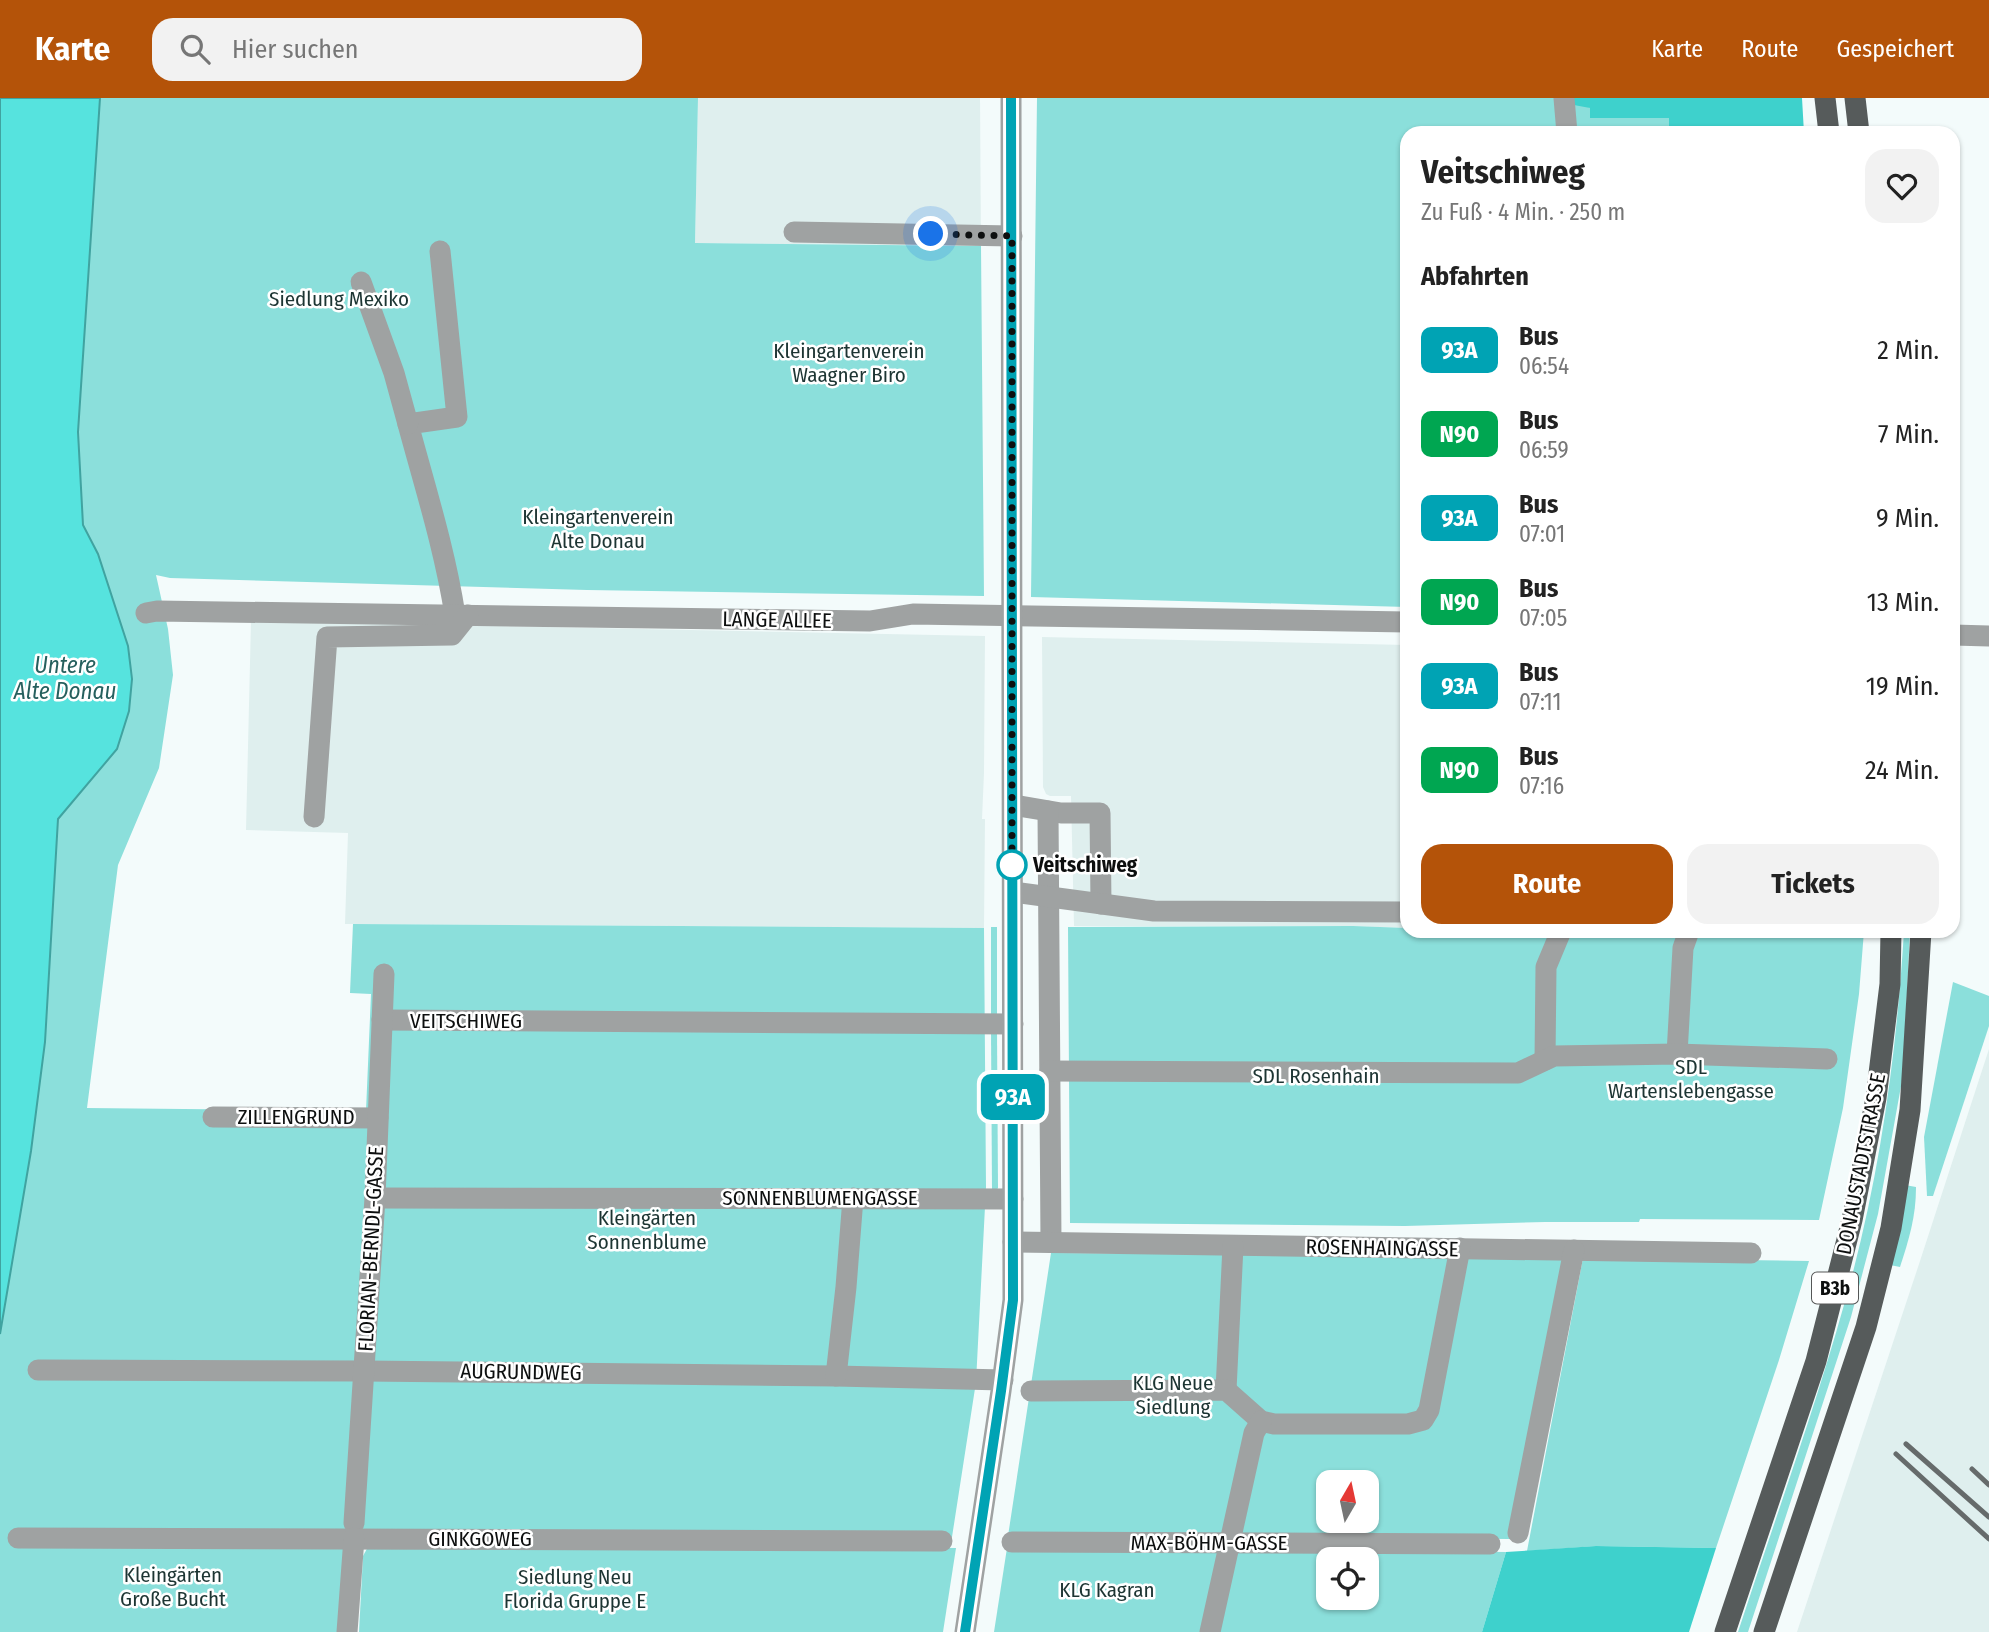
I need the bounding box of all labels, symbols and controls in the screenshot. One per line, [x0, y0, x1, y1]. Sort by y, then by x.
search box [152, 18, 642, 81]
text: Karte [35, 29, 110, 69]
icon: search [176, 30, 214, 68]
text: Hier suchen [232, 34, 359, 65]
text: Karte [1651, 35, 1703, 63]
text: Route [1741, 35, 1798, 63]
text: Gespeichert [1836, 35, 1954, 63]
button: heart [1865, 149, 1939, 223]
text: Veitschiweg [1421, 152, 1585, 192]
text: Zu Fuß · 4 Min. · 250 m [1421, 198, 1625, 226]
your location [913, 216, 948, 251]
text: Abfahrten [1421, 261, 1529, 292]
park label: Siedlung Mexiko [269, 286, 409, 312]
text: Bus [1519, 321, 1558, 352]
text: 2 Min. [1877, 335, 1939, 366]
text: 93A [1441, 336, 1478, 364]
park label: Kleingartenverein Waagner Biro [773, 338, 925, 388]
text: 06:54 [1519, 352, 1569, 380]
text: Bus [1519, 405, 1558, 436]
text: 7 Min. [1878, 419, 1939, 450]
text: N90 [1440, 420, 1479, 448]
text: 06:59 [1519, 436, 1569, 464]
text: Bus [1519, 489, 1558, 520]
text: 9 Min. [1876, 503, 1939, 534]
park label: Kleingartenverein Alte Donau [522, 504, 674, 554]
text: 93A [1441, 504, 1478, 532]
text: 07:01 [1519, 520, 1565, 548]
text: Bus [1519, 573, 1558, 604]
text: 13 Min. [1867, 587, 1939, 618]
text: N90 [1440, 588, 1479, 616]
text: 07:05 [1519, 604, 1567, 632]
street label: LANGE ALLEE [722, 606, 832, 634]
water label: Untere Alte Donau [13, 651, 116, 705]
text: Bus [1519, 657, 1558, 688]
text: 19 Min. [1866, 671, 1939, 702]
text: 93A [1441, 672, 1478, 700]
text: 07:11 [1519, 688, 1561, 716]
text: Bus [1519, 741, 1558, 772]
text: 24 Min. [1865, 755, 1939, 786]
text: N90 [1440, 756, 1479, 784]
text: 07:16 [1519, 772, 1564, 800]
button: Route [1421, 844, 1673, 924]
button: Tickets [1687, 844, 1939, 924]
marker: Veitschiweg [997, 850, 1027, 880]
place label: Veitschiweg [1032, 852, 1138, 878]
street label: VEITSCHIWEG [410, 1008, 522, 1034]
park label: SDL Wartenslebengasse [1608, 1054, 1774, 1104]
park label: SDL Rosenhain [1252, 1063, 1380, 1089]
street label: DONAUSTADTSTRASSE [1831, 1071, 1891, 1257]
line badge: 93A [973, 1074, 1053, 1120]
text: 93A [995, 1083, 1031, 1111]
street label: ZILLENGRUND [237, 1104, 355, 1130]
street label: FLORIAN-BERNDL-GASSE [353, 1146, 389, 1352]
street label: SONNENBLUMENGASSE [722, 1185, 918, 1211]
park label: Kleingärten Sonnenblume [587, 1205, 707, 1255]
street label: ROSENHAINGASSE [1305, 1234, 1459, 1262]
road number: B3b [1812, 1272, 1858, 1304]
street label: AUGRUNDWEG [460, 1358, 582, 1386]
park label: KLG Neue Siedlung [1133, 1370, 1213, 1420]
north arrow [1316, 1470, 1379, 1533]
map controls [1316, 1470, 1379, 1610]
street label: GINKGOWEG [428, 1526, 532, 1552]
street label: MAX-BÖHM-GASSE [1131, 1530, 1288, 1556]
button: locate [1316, 1547, 1379, 1610]
park label: Kleingärten Große Bucht [120, 1562, 226, 1612]
park label: Siedlung Neu Florida Gruppe E [504, 1564, 646, 1614]
park label: KLG Kagran [1059, 1577, 1155, 1603]

